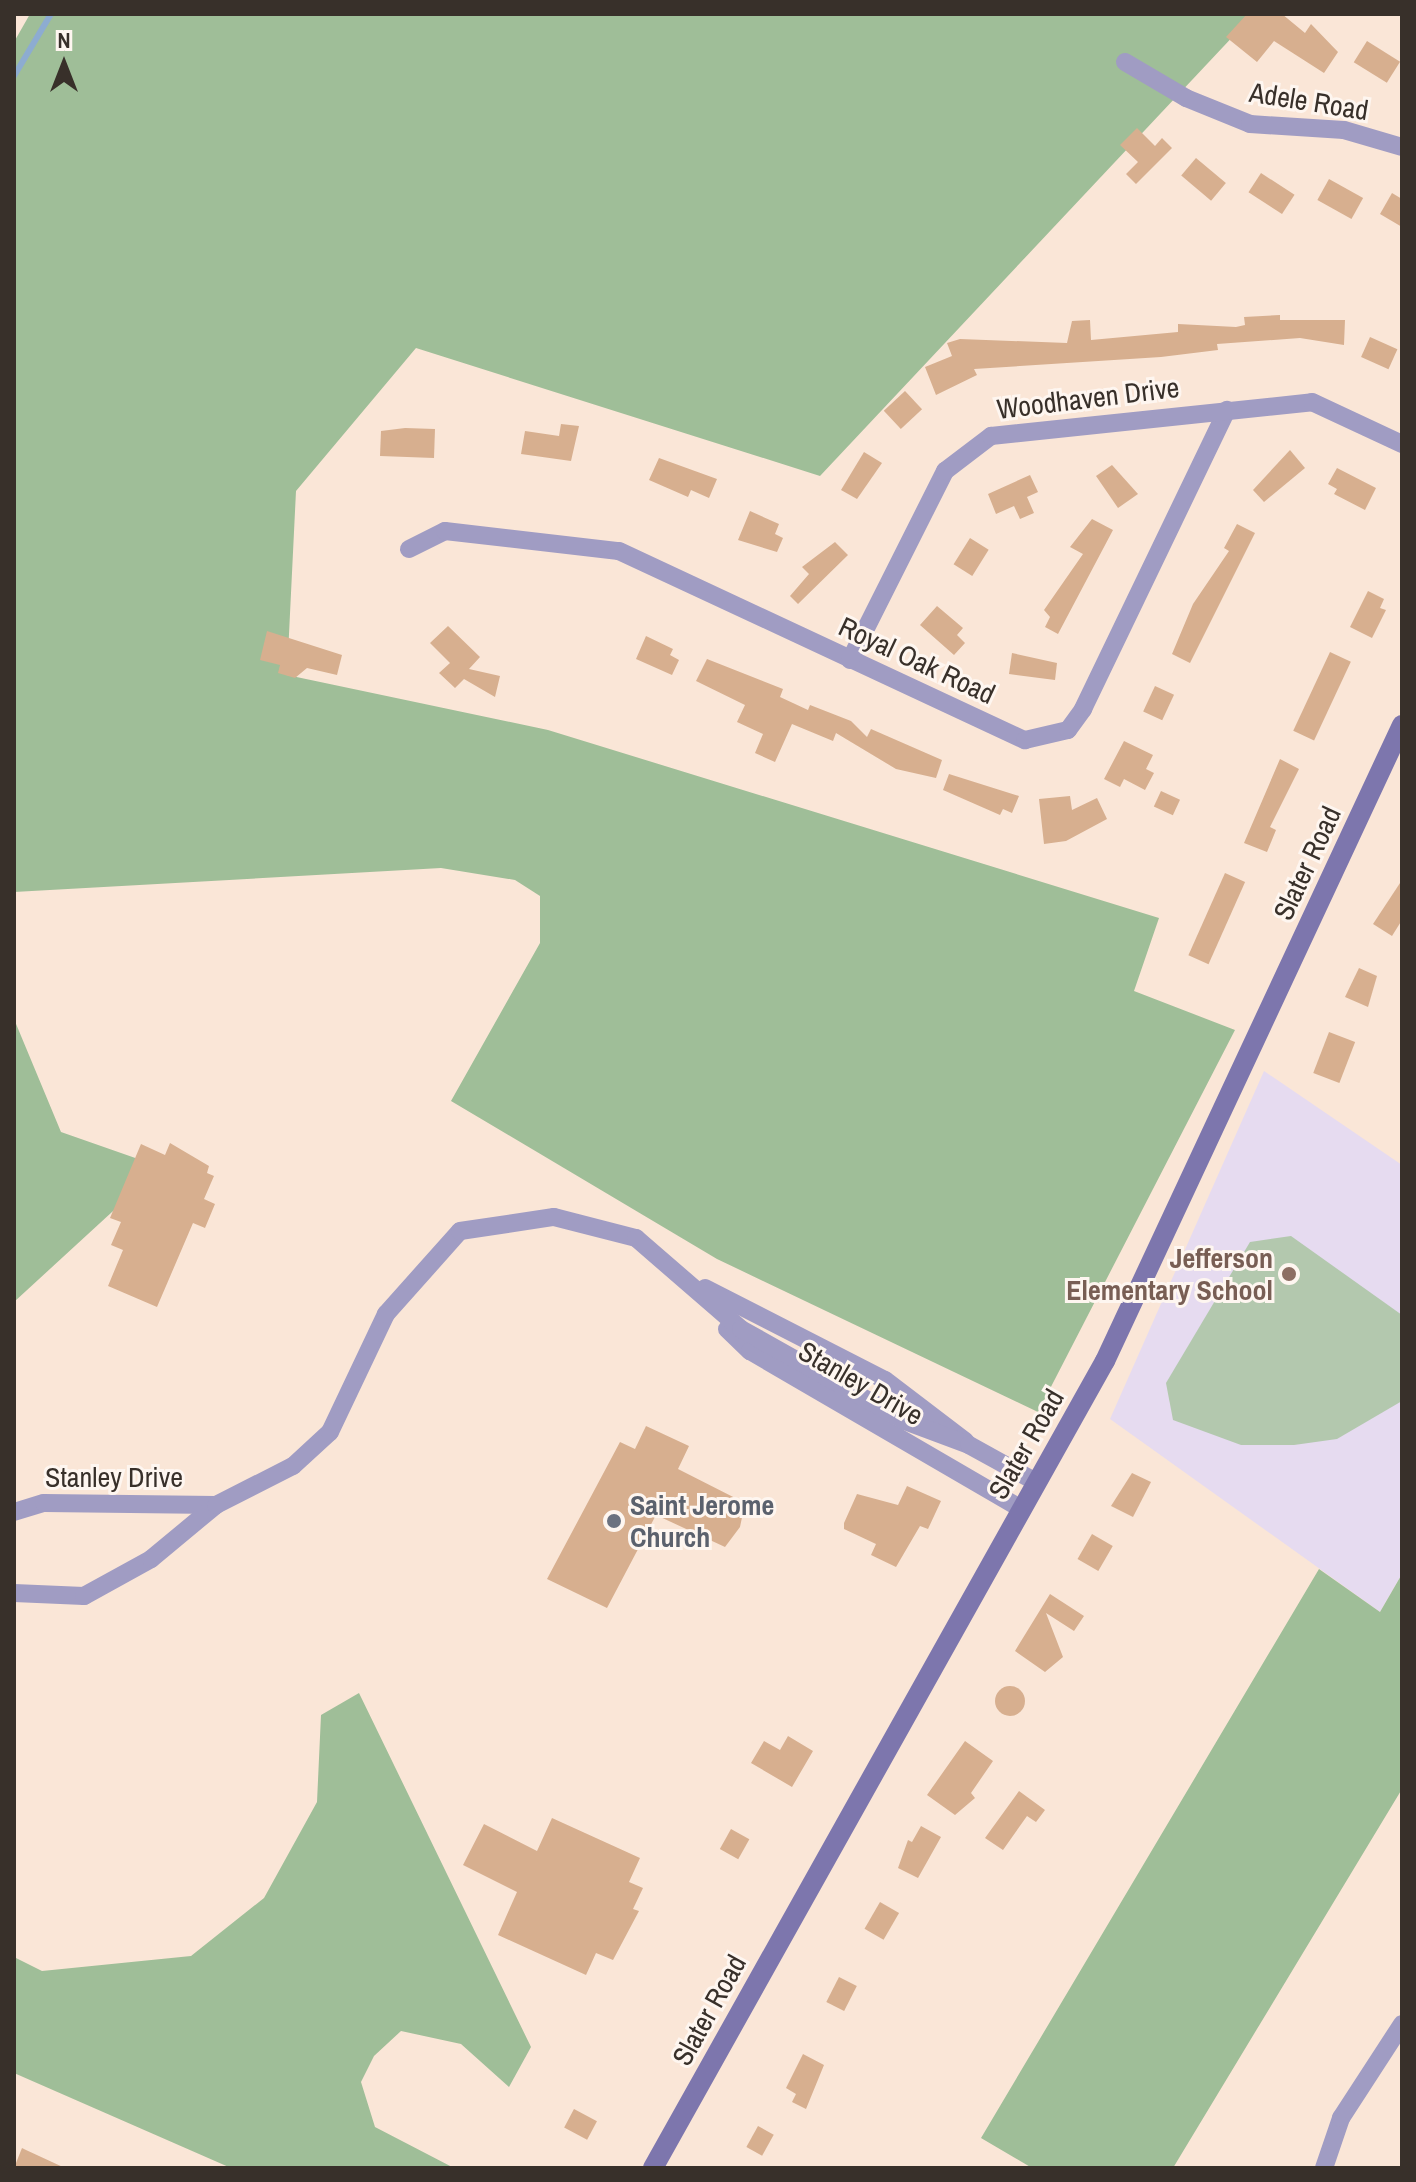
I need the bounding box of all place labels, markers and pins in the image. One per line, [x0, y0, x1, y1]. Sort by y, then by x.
place label: Jefferson Elementary School [1066, 1241, 1273, 1307]
marker: Jefferson Elementary School [1280, 1265, 1298, 1283]
place label: Saint Jerome Church [630, 1488, 774, 1554]
marker: Saint Jerome Church [605, 1512, 623, 1530]

